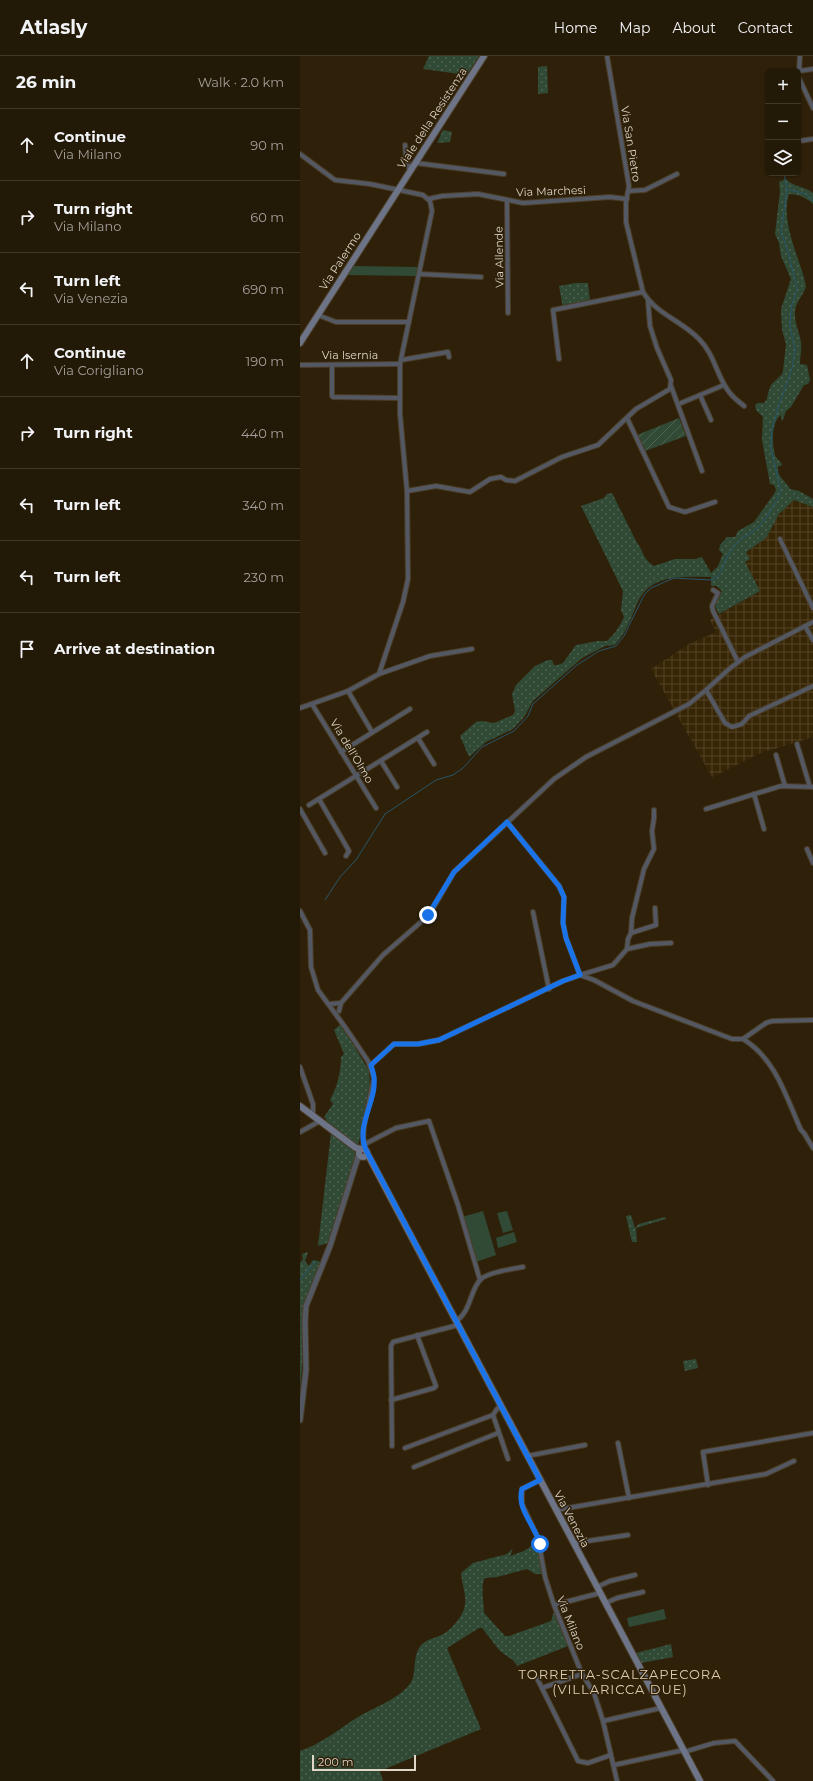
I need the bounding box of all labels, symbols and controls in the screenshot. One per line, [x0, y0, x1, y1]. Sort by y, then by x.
text: Atlasly [20, 16, 87, 39]
text: Home [554, 19, 597, 37]
text: Map [619, 19, 650, 37]
text: About [672, 19, 716, 37]
text: Contact [738, 19, 793, 37]
street label: Viale della Resistenza [394, 65, 470, 171]
map controls [765, 68, 801, 176]
button: + [765, 68, 801, 104]
text: 26 min [16, 72, 76, 92]
text: Walk · 2.0 km [198, 74, 284, 90]
button: − [765, 104, 801, 140]
street label: Via San Pietro [618, 105, 644, 183]
text: Continue [54, 127, 126, 146]
icon: ahead [16, 134, 38, 156]
text: 90 m [250, 137, 284, 153]
button: layers [765, 140, 801, 176]
text: Via Milano [54, 146, 121, 162]
street label: Via Marchesi [516, 183, 586, 199]
text: Turn right [54, 199, 133, 218]
icon: right [16, 206, 38, 228]
text: 60 m [250, 209, 284, 225]
text: Via Milano [54, 218, 121, 234]
street label: Via Allende [491, 226, 507, 288]
street label: Via Palermo [316, 229, 364, 293]
text: Turn left [54, 271, 121, 290]
icon: left [16, 278, 38, 300]
text: 690 m [242, 281, 284, 297]
text: Via Venezia [54, 290, 128, 306]
text: Continue [54, 343, 126, 362]
street label: Via Isernia [322, 348, 378, 362]
icon: ahead [16, 350, 38, 372]
text: 190 m [246, 353, 284, 369]
text: Via Corigliano [54, 362, 144, 378]
icon: right [16, 422, 38, 444]
text: Turn right [54, 423, 133, 442]
text: 440 m [241, 425, 284, 441]
icon: left [16, 494, 38, 516]
text: Turn left [54, 495, 121, 514]
text: 340 m [242, 497, 284, 513]
icon: left [16, 566, 38, 588]
text: Turn left [54, 567, 121, 586]
text: 230 m [243, 569, 284, 585]
icon: arrive [16, 638, 38, 660]
text: Arrive at destination [54, 639, 215, 658]
street label: Via dell'Olmo [327, 716, 377, 786]
route end [419, 906, 437, 924]
street label: Via Venezia [551, 1488, 593, 1550]
route start [531, 1535, 549, 1553]
street label: Via Milano [554, 1594, 588, 1652]
district label: TORRETTA-SCALZAPECORA (VILLARICCA DUE) [518, 1666, 722, 1697]
scale bar [312, 1753, 416, 1772]
text: 200 m [318, 1755, 353, 1769]

